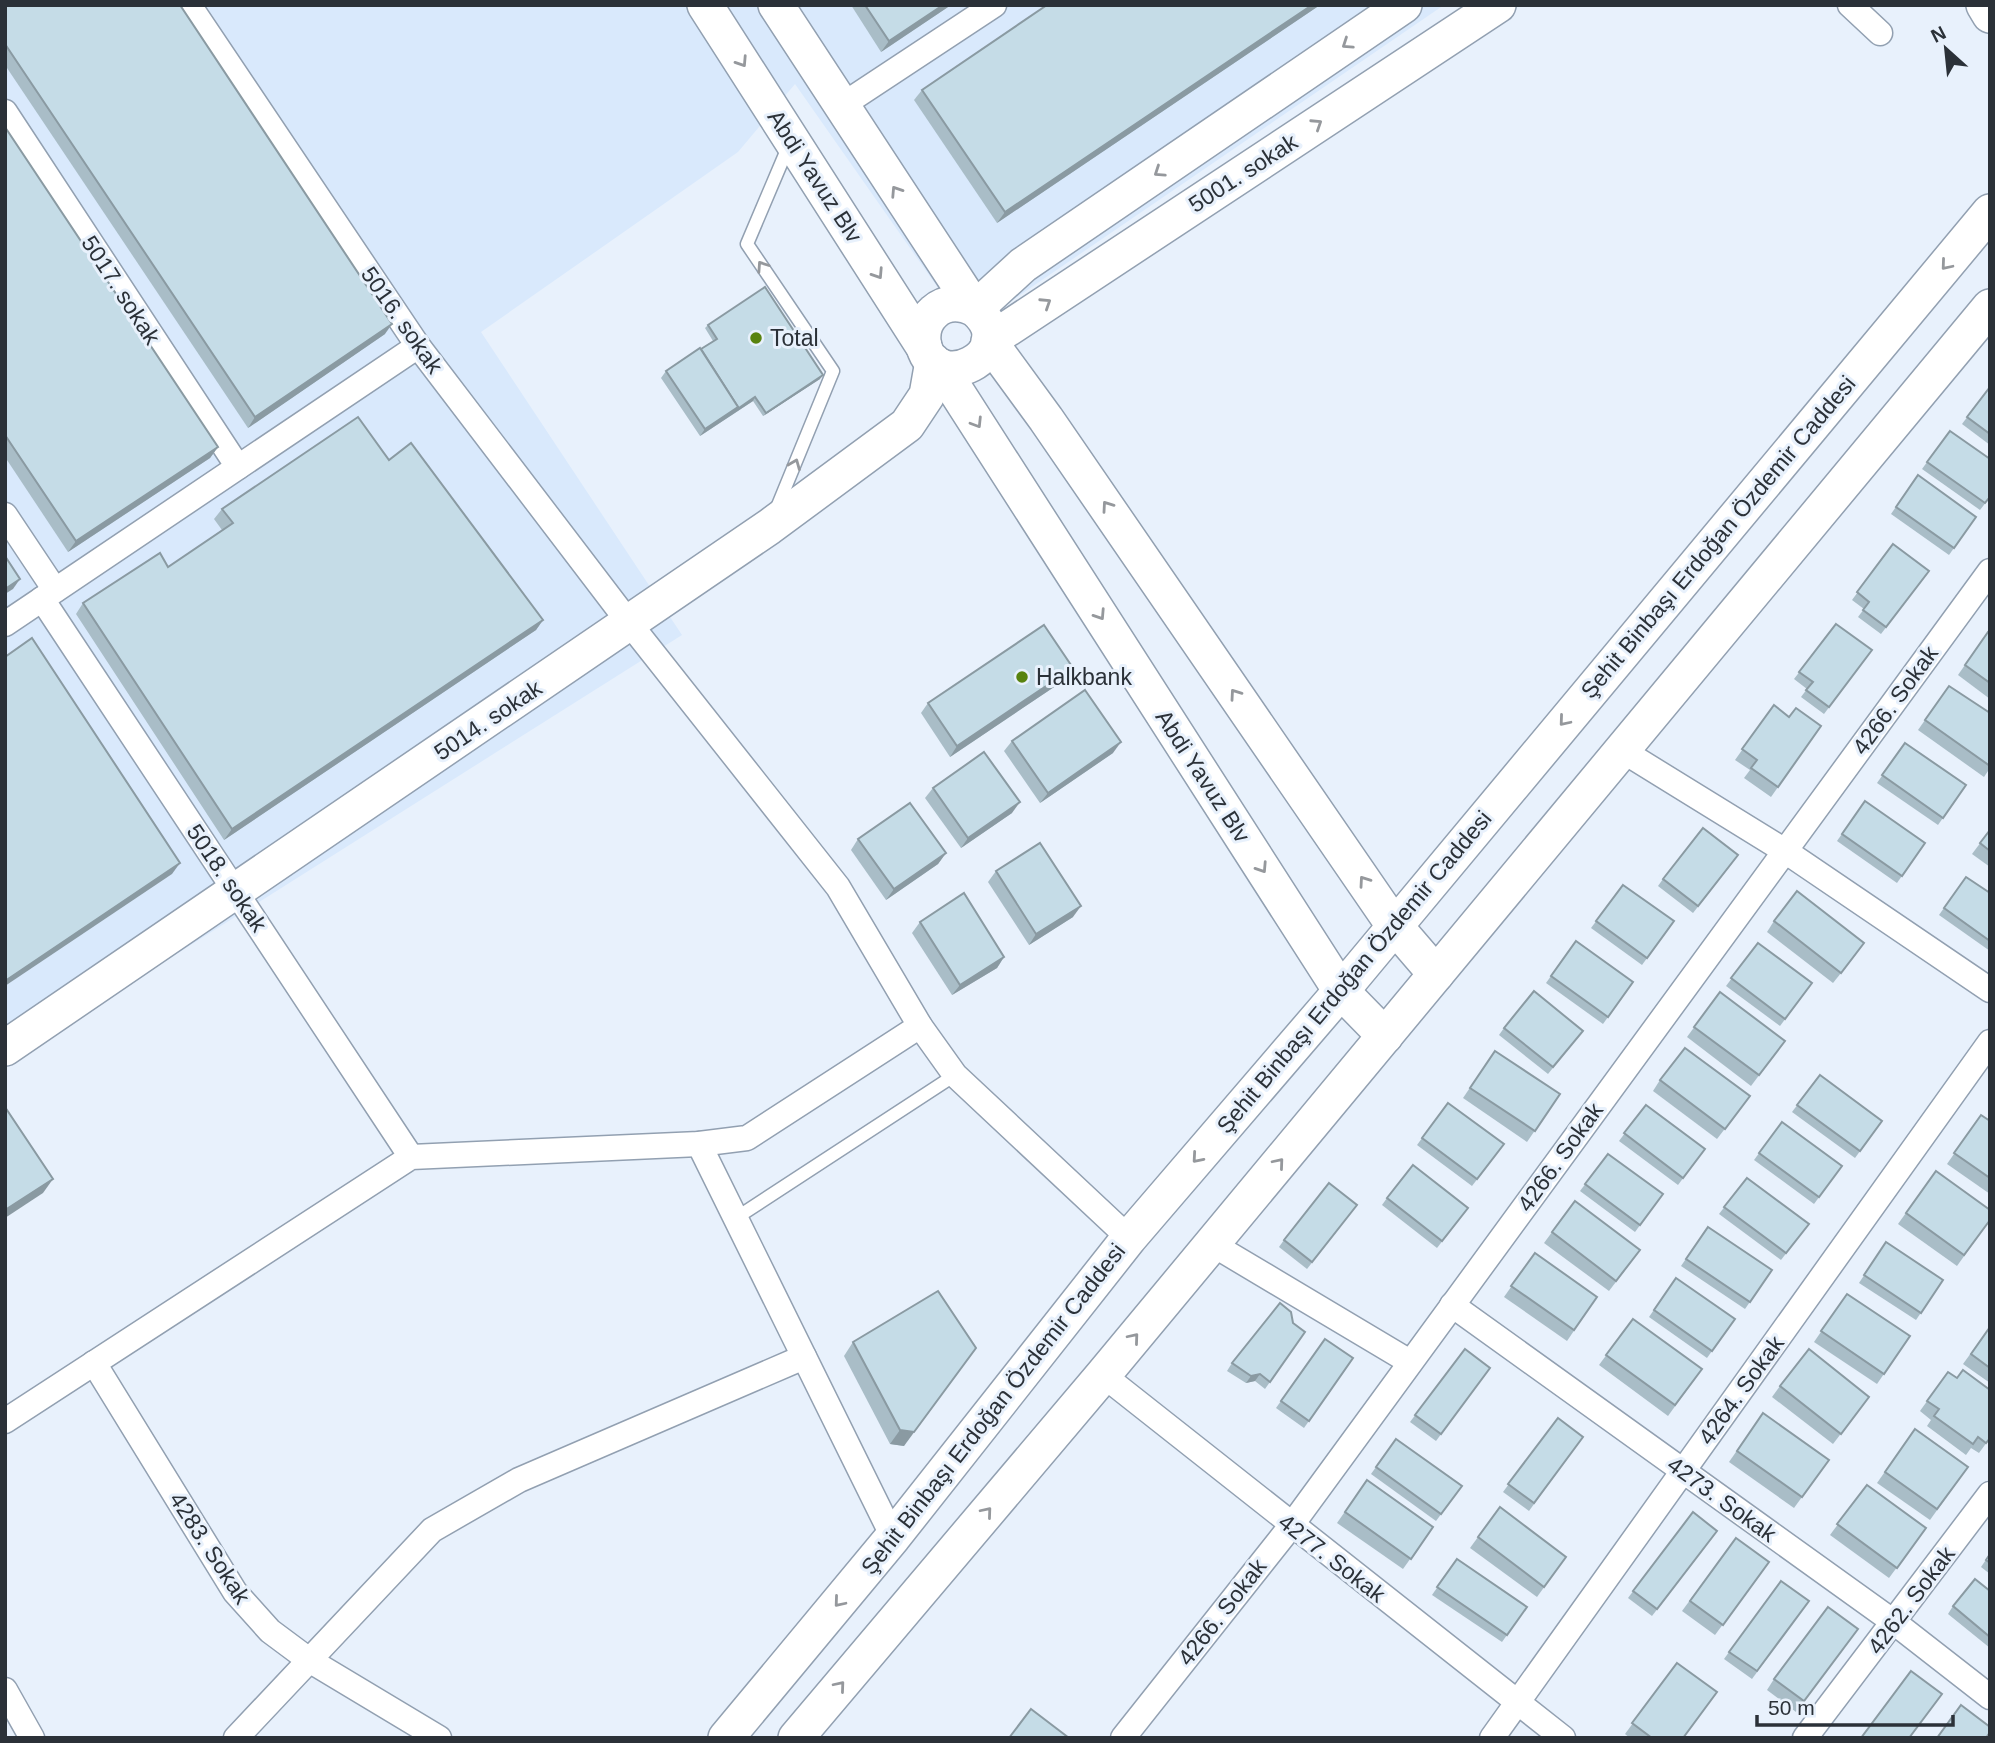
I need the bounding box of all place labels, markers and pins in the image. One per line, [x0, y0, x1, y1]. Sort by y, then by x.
place label: Total [770, 325, 819, 351]
marker: Total [748, 330, 764, 346]
place label: Halkbank [1036, 664, 1132, 690]
marker: Halkbank [1014, 669, 1030, 685]

